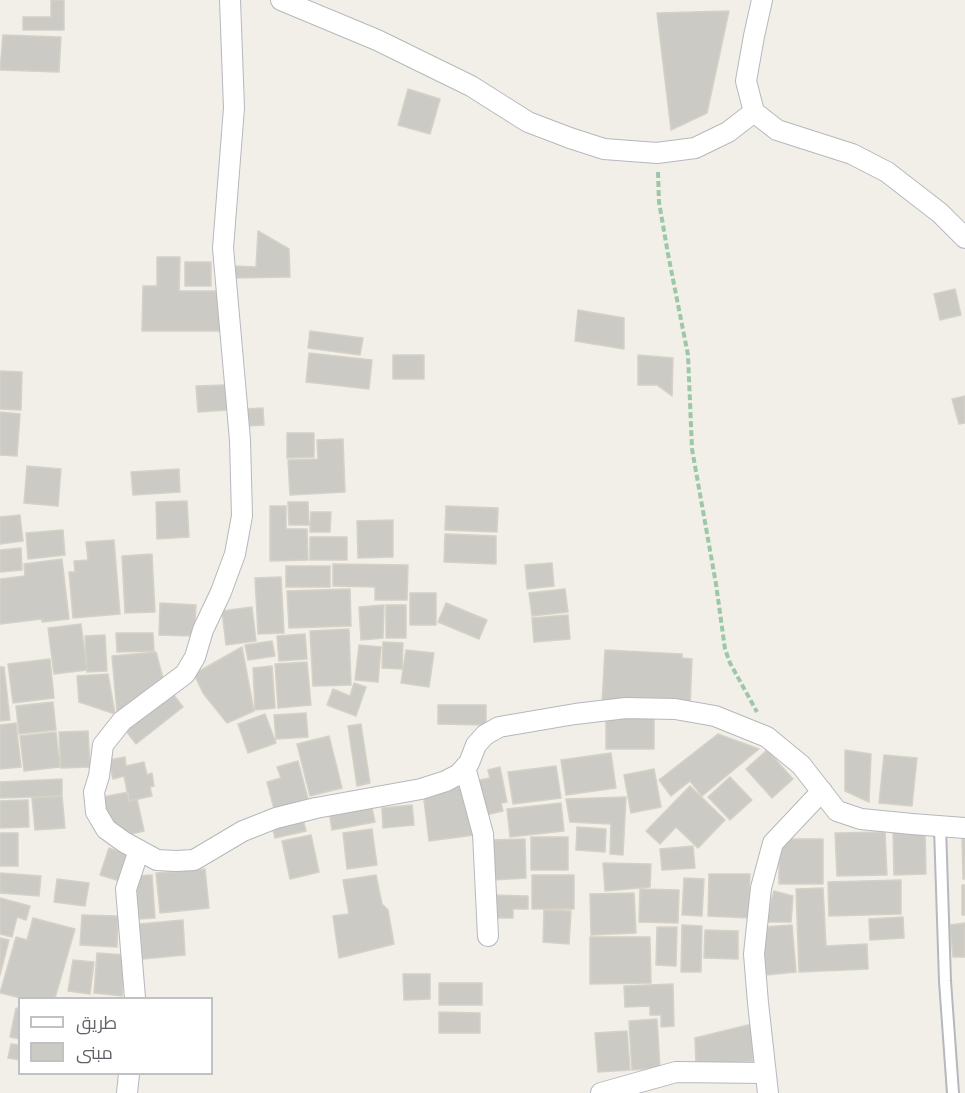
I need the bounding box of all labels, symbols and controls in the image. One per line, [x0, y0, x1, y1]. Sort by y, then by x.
legend [18, 997, 213, 1075]
text: طريق [76, 1010, 117, 1034]
text: مبنى [76, 1040, 113, 1064]

